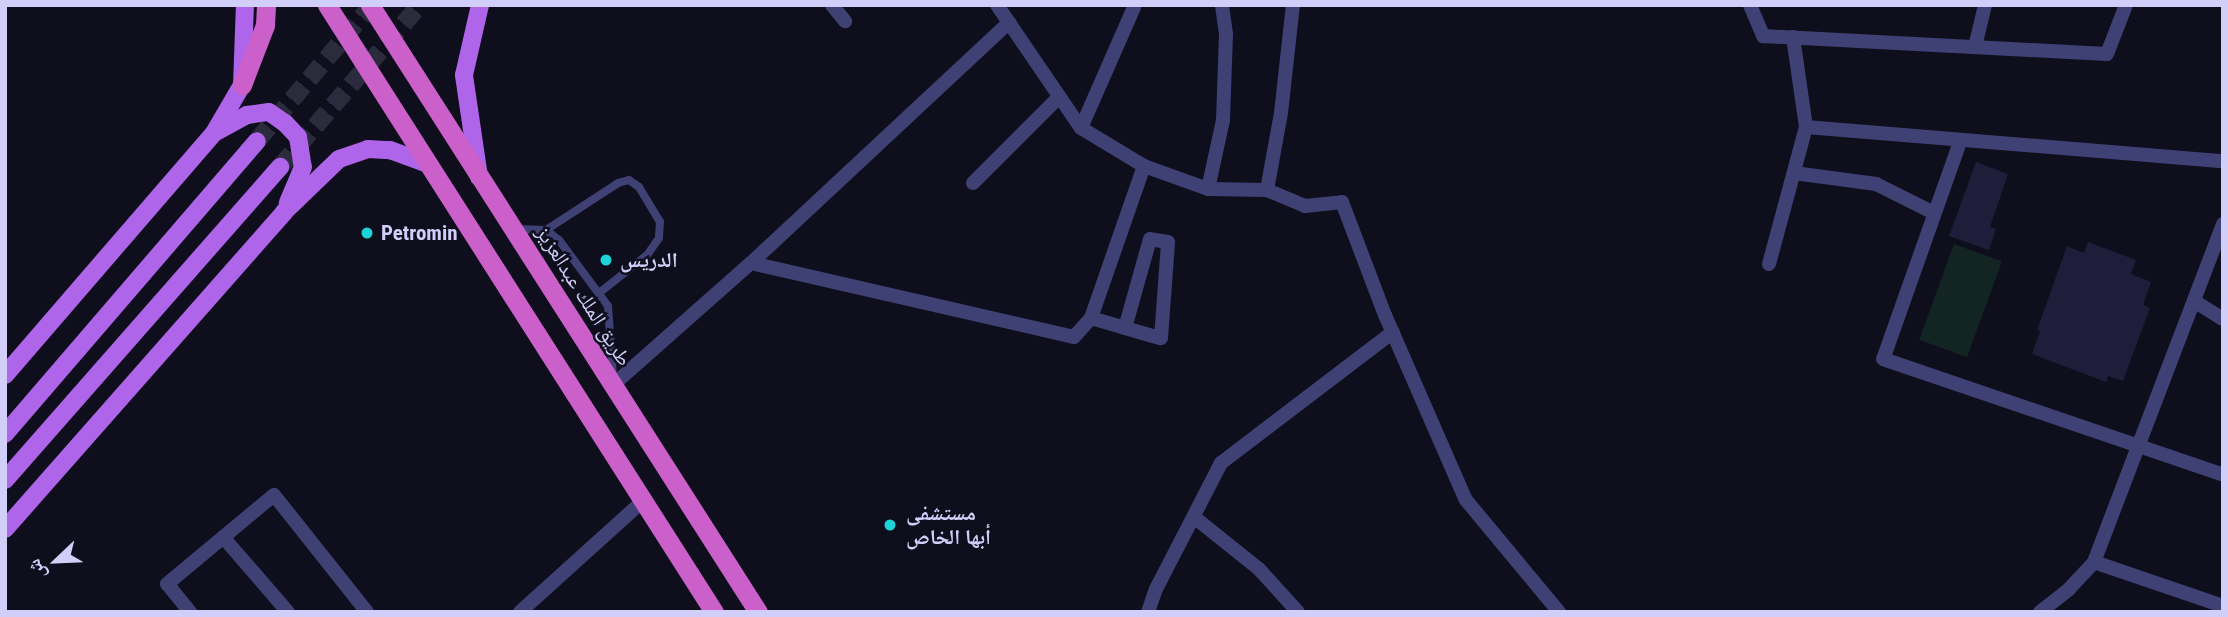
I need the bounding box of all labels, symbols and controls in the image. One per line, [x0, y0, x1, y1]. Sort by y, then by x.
place label: Petromin [381, 220, 458, 246]
street label: طريق الملك عبدالعزيز [531, 221, 637, 371]
marker: Petromin [359, 225, 375, 241]
place label: الدريس [620, 247, 678, 273]
marker: الدريس [598, 252, 614, 268]
place label: مستشفى أبها الخاص [906, 500, 991, 550]
marker: مستشفى أبها الخاص [880, 515, 900, 535]
north arrow [21, 526, 91, 596]
text: ش [22, 556, 51, 583]

